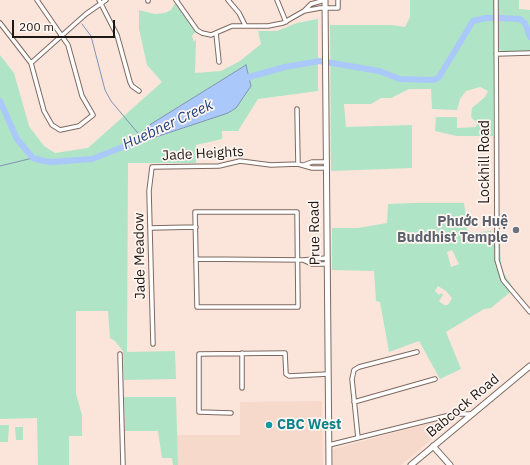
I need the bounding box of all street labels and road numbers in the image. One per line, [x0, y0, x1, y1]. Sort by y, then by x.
street label: Lockhill Road [477, 120, 493, 204]
street label: Jade Heights [162, 143, 244, 165]
street label: Prue Road [306, 201, 324, 265]
street label: Jade Meadow [131, 212, 149, 300]
street label: Babcock Road [423, 371, 503, 441]

